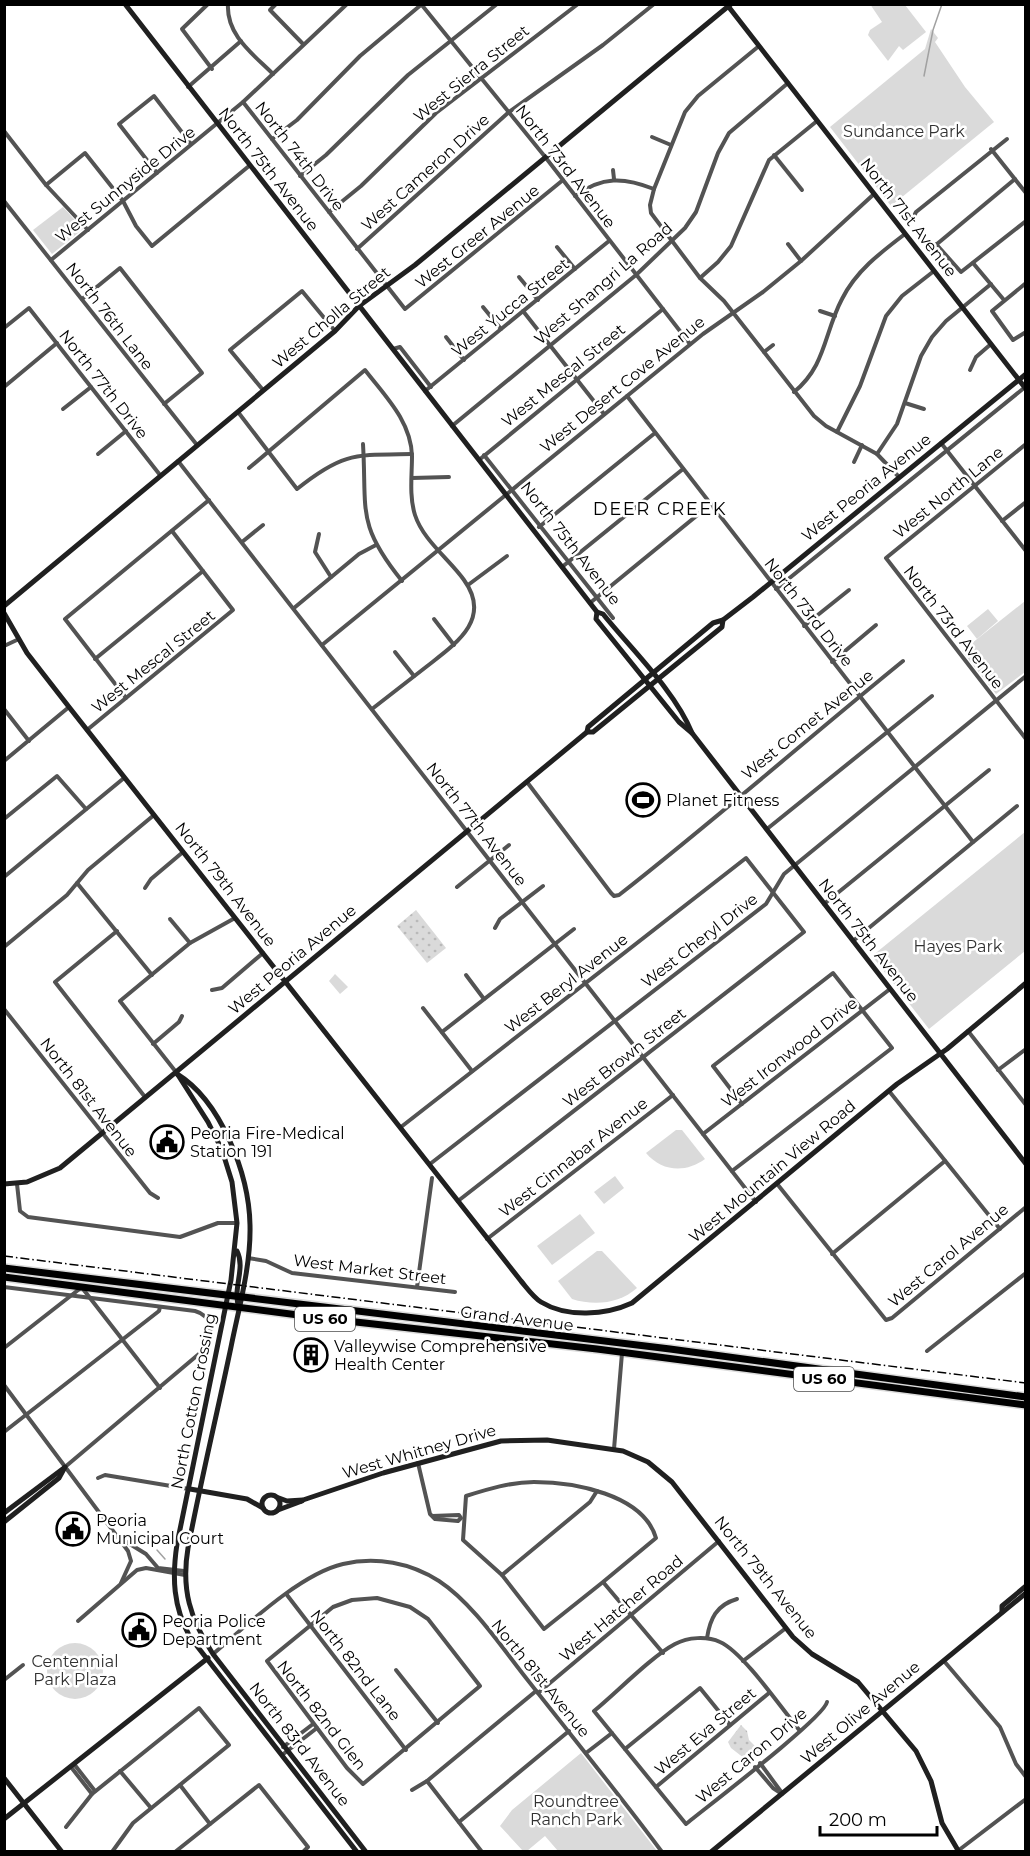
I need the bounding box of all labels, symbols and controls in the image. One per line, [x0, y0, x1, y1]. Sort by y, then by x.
street label: West Sierra Street [410, 21, 533, 126]
street label: North 74th Drive [251, 98, 348, 215]
street label: North 73rd Avenue [512, 101, 620, 232]
street label: North 75th Avenue [215, 104, 323, 235]
street label: West Cameron Drive [357, 110, 493, 235]
street label: West Sunnyside Drive [52, 122, 199, 247]
park label: Sundance Park [843, 122, 965, 141]
street label: North 71st Avenue [856, 154, 961, 280]
street label: West Greer Avenue [412, 181, 543, 292]
street label: West Shangri La Road [530, 218, 676, 348]
street label: West Yucca Street [448, 254, 573, 360]
street label: North 76th Lane [62, 259, 157, 374]
street label: West Cholla Street [269, 262, 394, 372]
street label: West Desert Cove Avenue [536, 312, 708, 457]
street label: West Mescal Street [498, 320, 629, 431]
street label: North 77th Drive [55, 326, 152, 443]
street label: West Peoria Avenue [798, 429, 935, 545]
street label: West North Lane [890, 442, 1007, 542]
street label: North 75th Avenue [517, 478, 625, 609]
district label: DEER CREEK [593, 498, 727, 520]
street label: North 73rd Drive [760, 554, 857, 670]
street label: North 73rd Avenue [900, 562, 1008, 693]
street label: West Mescal Street [88, 606, 219, 717]
street label: West Comet Avenue [738, 665, 877, 783]
street label: North 77th Avenue [422, 759, 531, 890]
sports icon: Planet Fitness [625, 782, 661, 818]
place label: Planet Fitness [666, 791, 779, 810]
street label: North 79th Avenue [171, 818, 280, 950]
street label: North 75th Avenue [815, 875, 923, 1006]
street label: West Cheryl Drive [637, 889, 761, 992]
street label: West Peoria Avenue [225, 900, 360, 1018]
street label: West Beryl Avenue [501, 930, 632, 1037]
park label: Hayes Park [914, 937, 1003, 956]
street label: West Ironwood Drive [717, 993, 861, 1111]
street label: West Brown Street [559, 1003, 690, 1111]
street label: North 81st Avenue [36, 1034, 141, 1161]
street label: West Cinnabar Avenue [495, 1094, 651, 1221]
street label: West Mountain View Road [685, 1096, 859, 1247]
public building icon: Peoria Fire-Medical Station 191 [149, 1124, 185, 1160]
place label: Peoria Fire-Medical Station 191 [190, 1124, 345, 1161]
street label: West Carol Avenue [884, 1200, 1012, 1311]
street label: West Market Street [292, 1251, 448, 1288]
street label: Grand Avenue [459, 1302, 575, 1335]
road number: US 60 [295, 1307, 355, 1331]
street label: North Cotton Crossing [167, 1311, 220, 1491]
building icon: Valleywise Comprehensive Health Center [293, 1337, 329, 1373]
place label: Valleywise Comprehensive Health Center [334, 1337, 547, 1374]
road number: US 60 [794, 1367, 854, 1391]
street label: West Whitney Drive [340, 1420, 498, 1483]
public building icon: Peoria Municipal Court [55, 1511, 91, 1547]
place label: Peoria Municipal Court [96, 1511, 224, 1548]
street label: North 79th Avenue [710, 1512, 821, 1643]
street label: West Hatcher Road [556, 1551, 687, 1666]
street label: North 82nd Lane [306, 1606, 405, 1725]
public building icon: Peoria Police Department [121, 1612, 157, 1648]
place label: Peoria Police Department [162, 1612, 266, 1649]
street label: North 81st Avenue [487, 1616, 594, 1741]
park label: Centennial Park Plaza [32, 1652, 119, 1689]
street label: North 82nd Glen [273, 1657, 370, 1774]
street label: West Olive Avenue [797, 1657, 924, 1768]
street label: North 83rd Avenue [245, 1679, 354, 1810]
street label: West Eva Street [651, 1683, 760, 1779]
street label: West Caron Drive [692, 1703, 811, 1807]
park label: Roundtree Ranch Park [530, 1792, 623, 1829]
scale bar [820, 1799, 937, 1837]
text: 200 m [829, 1809, 887, 1831]

